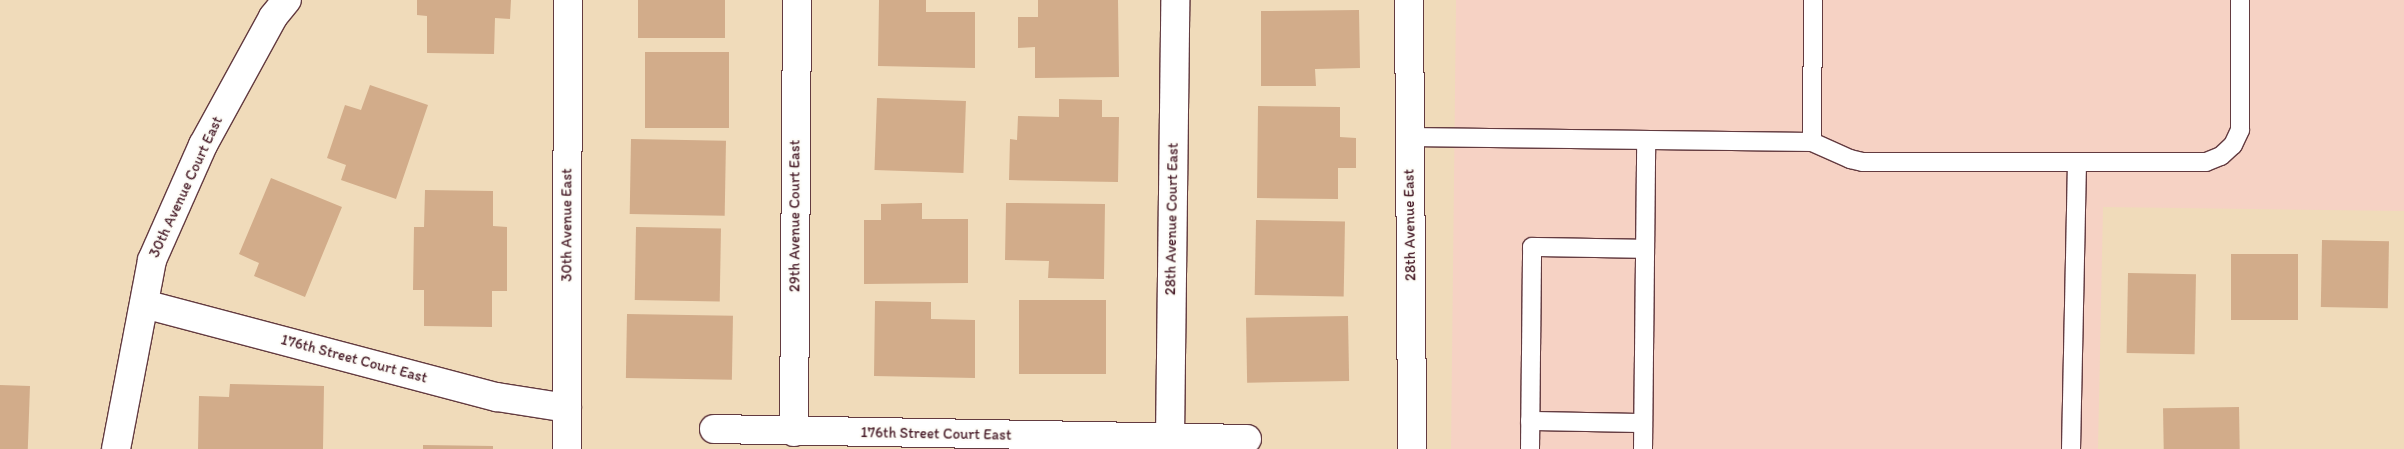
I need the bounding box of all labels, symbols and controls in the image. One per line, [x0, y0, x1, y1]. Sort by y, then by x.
street label: 30th Avenue Court East [145, 114, 227, 260]
street label: 29th Avenue Court East [786, 140, 804, 292]
street label: 28th Avenue Court East [1162, 143, 1182, 295]
street label: 30th Avenue East [558, 169, 576, 281]
street label: 28th Avenue East [1400, 169, 1420, 281]
street label: 176th Street Court East [279, 331, 429, 387]
street label: 176th Street Court East [860, 424, 1012, 444]

